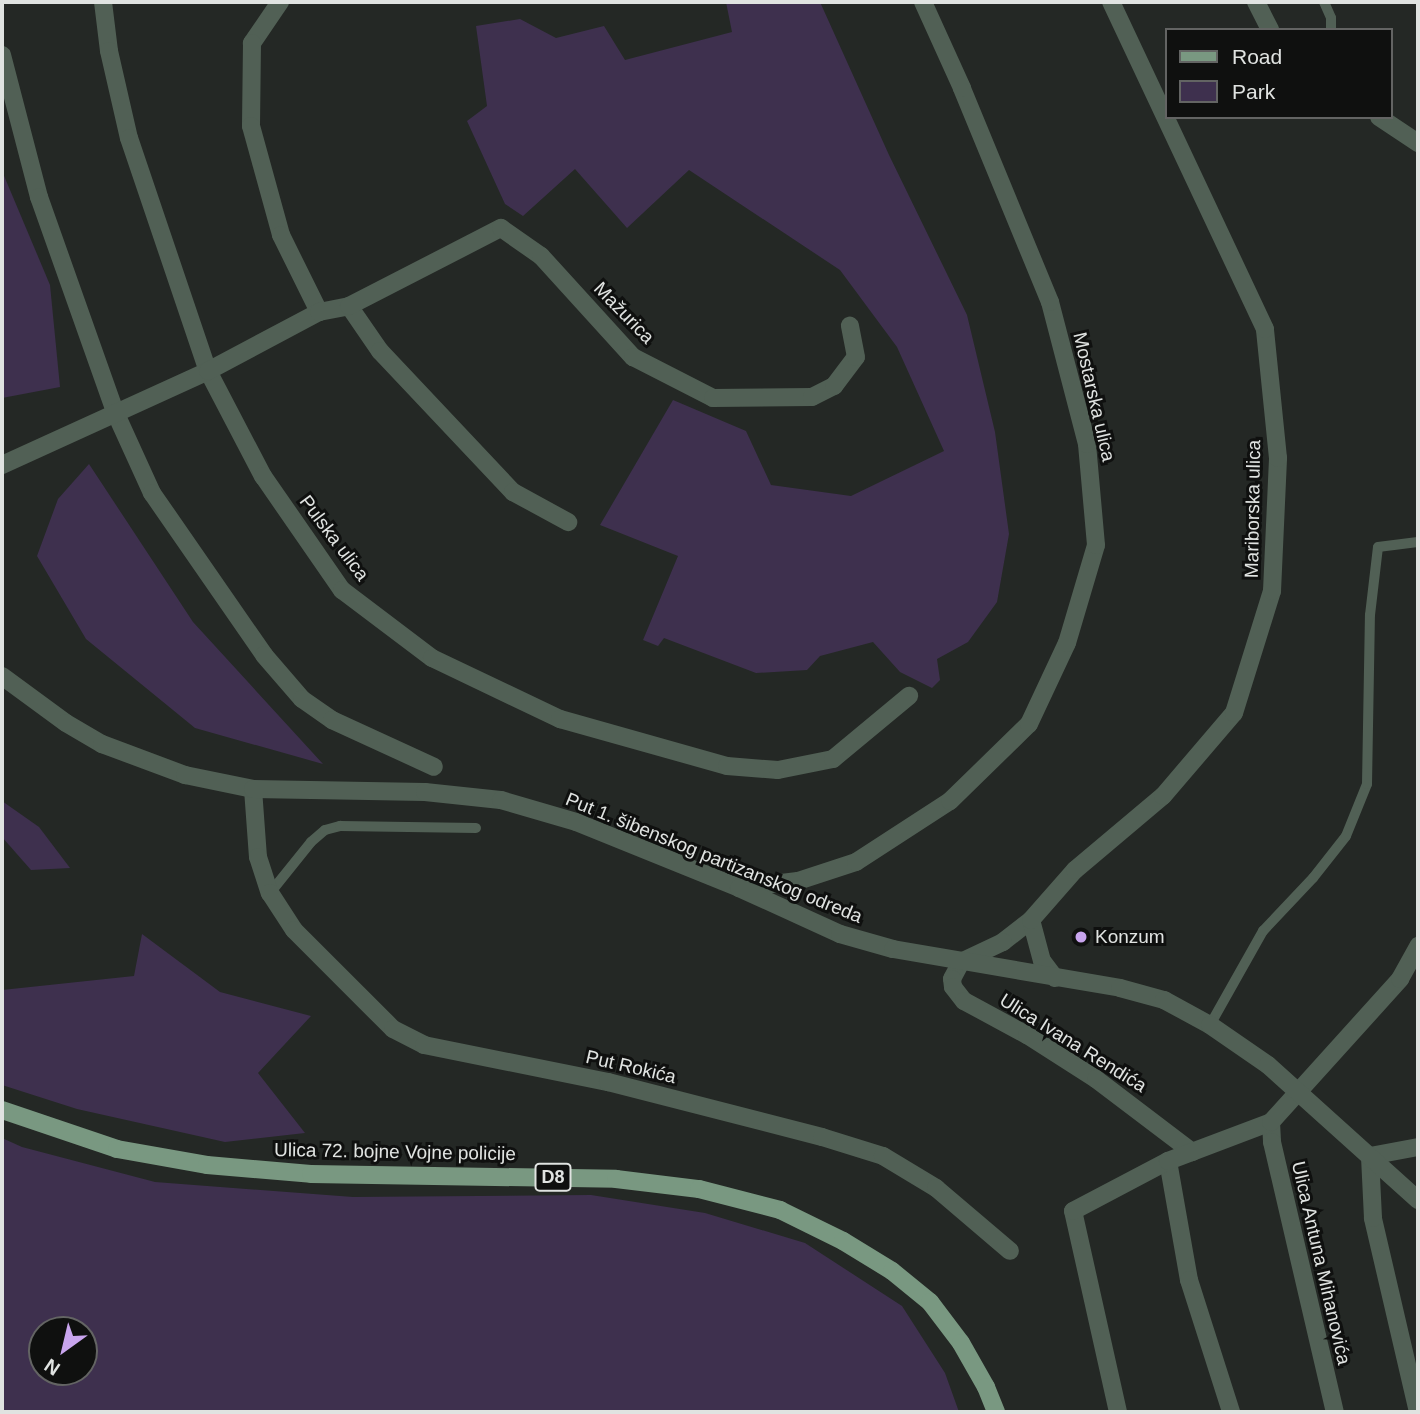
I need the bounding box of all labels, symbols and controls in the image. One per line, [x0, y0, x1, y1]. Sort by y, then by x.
legend [1164, 28, 1392, 119]
text: Road [1232, 45, 1282, 68]
text: Park [1232, 80, 1275, 103]
street label: Mažurica [589, 277, 659, 349]
street label: Mostarska ulica [1068, 330, 1120, 464]
street label: Mariborska ulica [1240, 440, 1266, 578]
street label: Pulska ulica [294, 491, 374, 585]
street label: Put 1. šibenskog partizanskog odreda [562, 788, 866, 928]
place label: Konzum [1095, 926, 1165, 948]
marker: Konzum [1073, 929, 1089, 945]
street label: Ulica Ivana Rendića [995, 989, 1151, 1097]
street label: Put Rokića [584, 1046, 678, 1088]
street label: Ulica 72. bojne Vojne policije [274, 1138, 516, 1166]
street label: Ulica Antuna Mihanovića [1286, 1159, 1356, 1367]
road number: D8 [534, 1162, 572, 1192]
north arrow [28, 1316, 98, 1386]
text: N [41, 1355, 64, 1380]

